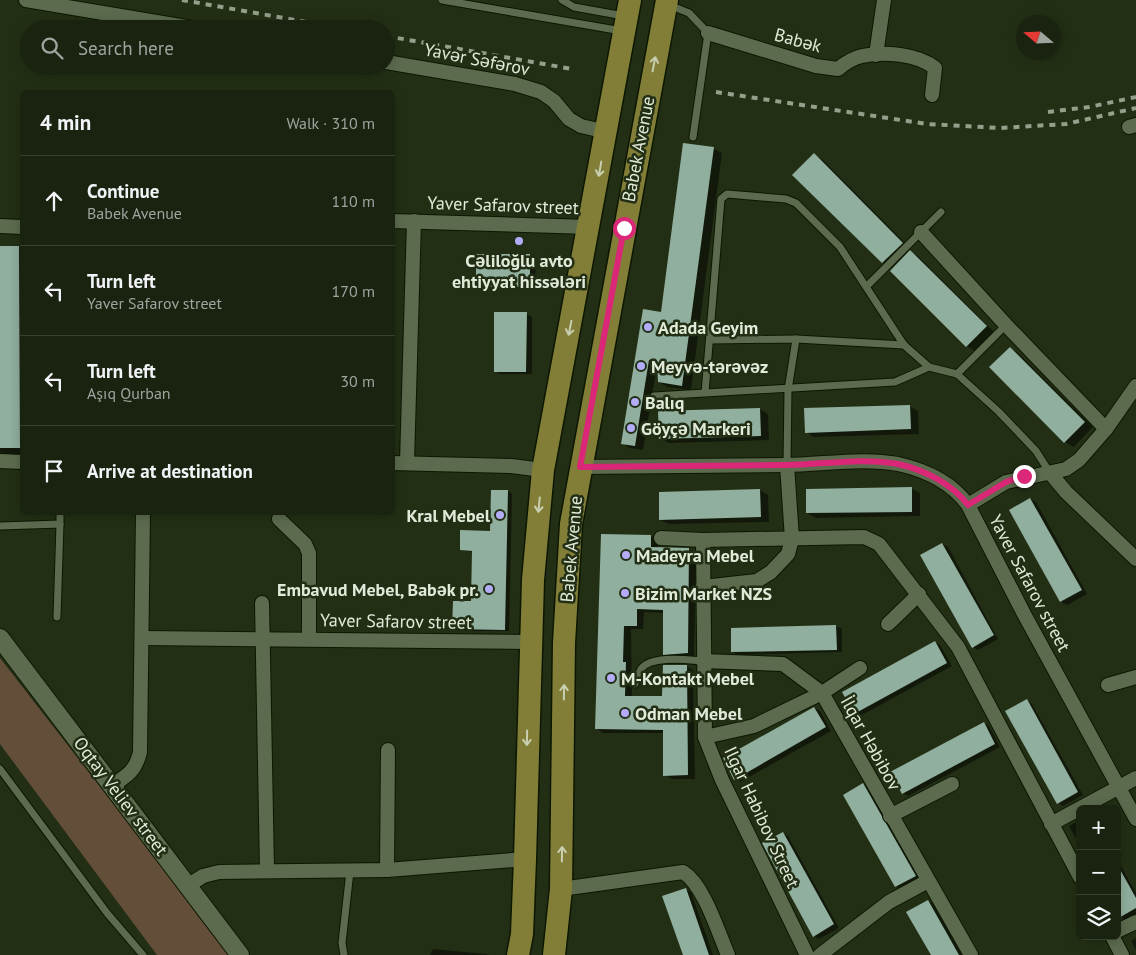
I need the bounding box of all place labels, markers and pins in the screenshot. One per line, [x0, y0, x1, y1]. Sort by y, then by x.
marker: Cəliloğlu avto ehtiyyat hissələri [513, 235, 525, 247]
place label: Cəliloğlu avto ehtiyyat hissələri [452, 249, 586, 293]
place label: Adada Geyim [658, 316, 758, 339]
marker: Adada Geyim [642, 321, 654, 333]
place label: Meyvə-tərəvəz [651, 355, 768, 378]
marker: Meyvə-tərəvəz [635, 360, 647, 372]
place label: Balıq [645, 391, 684, 414]
marker: Balıq [629, 396, 641, 408]
place label: Göyçə Markeri [641, 417, 751, 440]
marker: Göyçə Markeri [625, 422, 637, 434]
place label: Kral Mebel [406, 504, 491, 527]
marker: Kral Mebel [494, 509, 506, 521]
place label: Madeyra Mebel [636, 544, 755, 567]
marker: Madeyra Mebel [620, 549, 632, 561]
place label: Embavud Mebel, Babək pr. [277, 578, 479, 601]
place label: Bizim Market NZS [635, 582, 772, 605]
marker: Embavud Mebel, Babək pr. [483, 583, 495, 595]
marker: Bizim Market NZS [619, 587, 631, 599]
place label: M-Kontakt Mebel [621, 667, 755, 690]
marker: M-Kontakt Mebel [605, 672, 617, 684]
place label: Odman Mebel [635, 702, 743, 725]
marker: Odman Mebel [619, 707, 631, 719]

